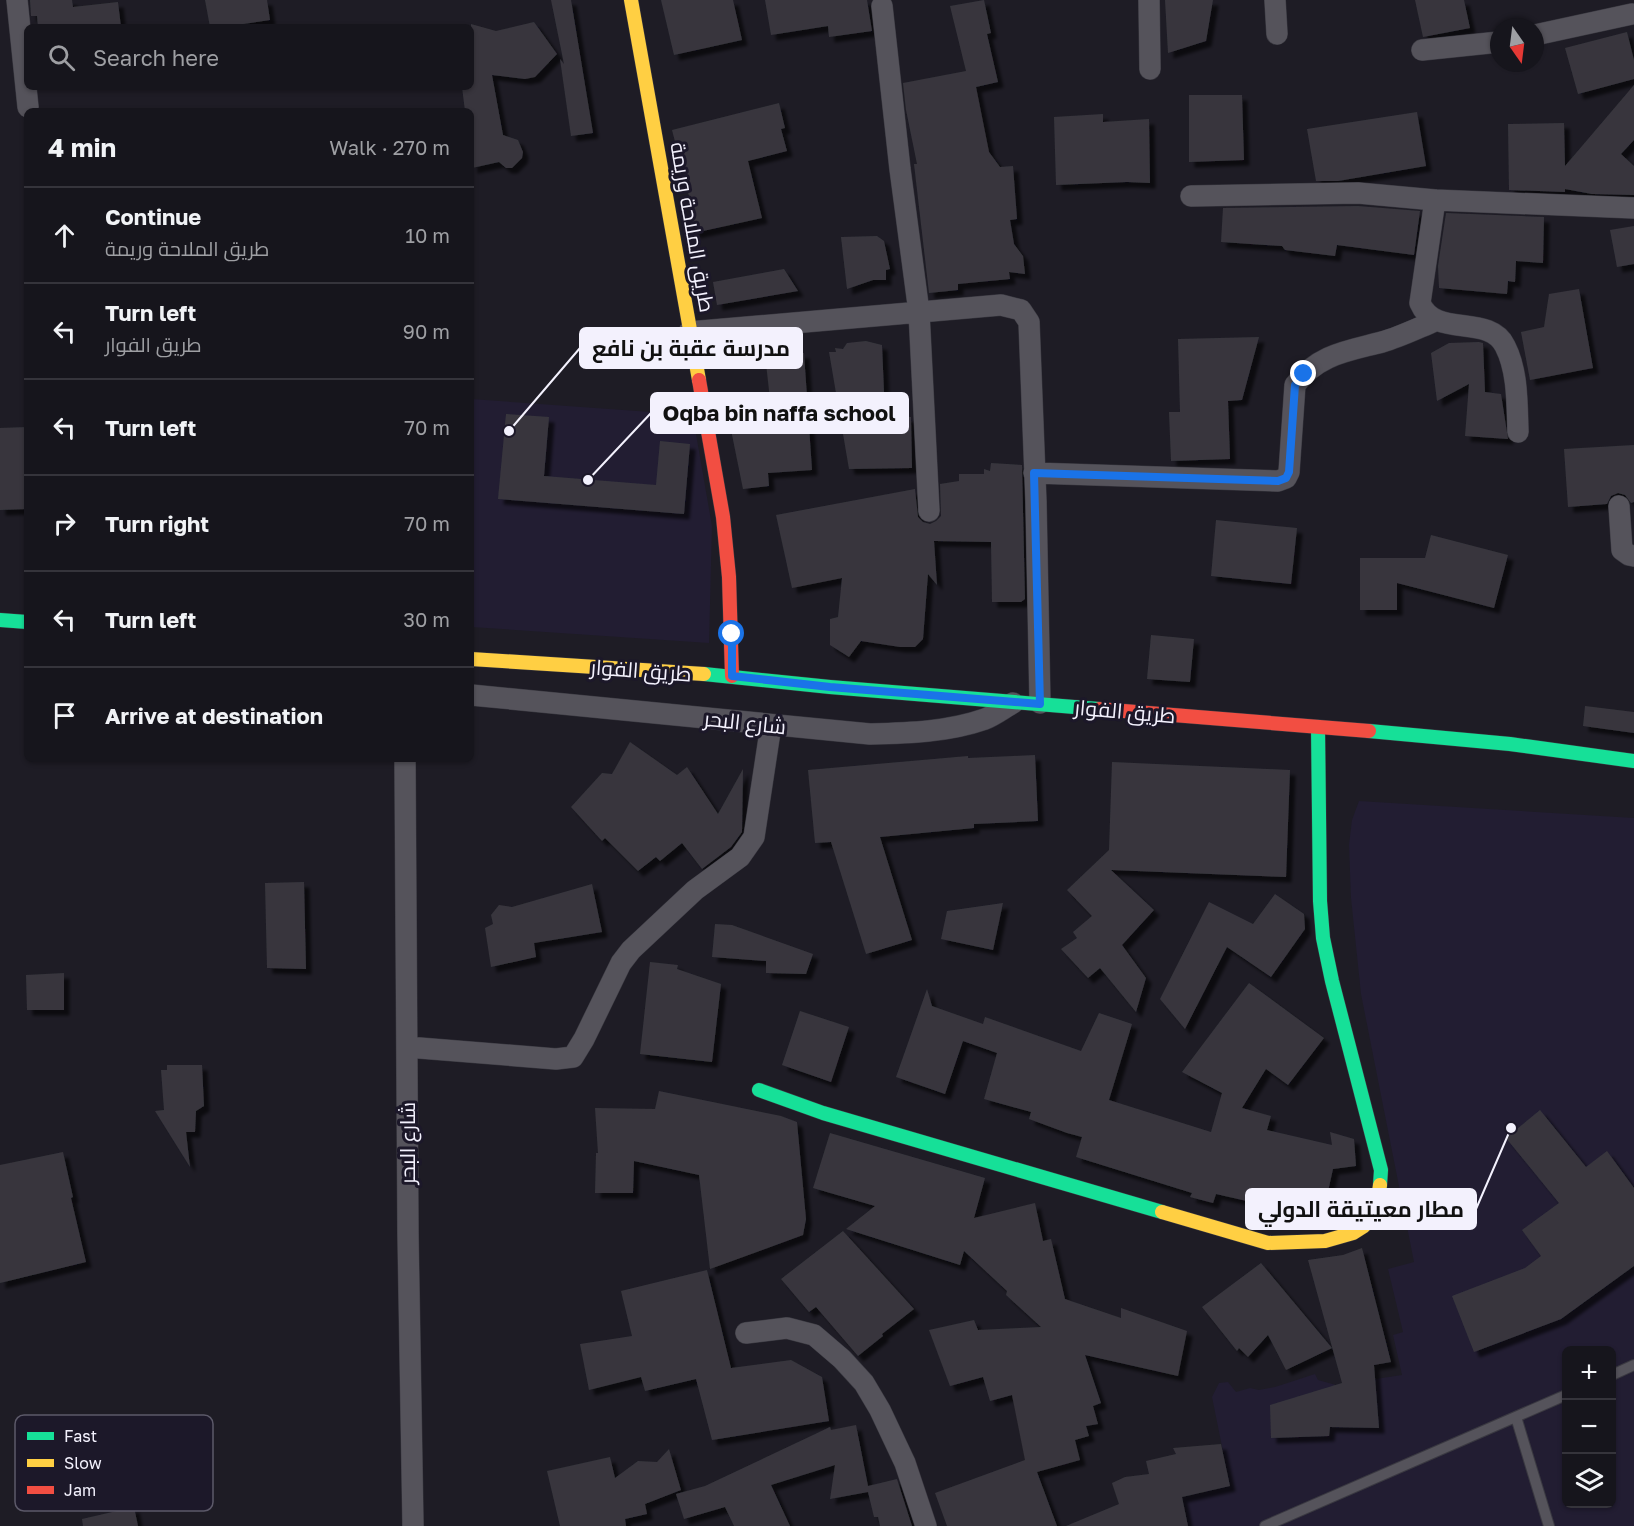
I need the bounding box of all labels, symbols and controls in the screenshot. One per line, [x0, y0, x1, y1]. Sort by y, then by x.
north arrow [1490, 18, 1544, 72]
search box [24, 24, 474, 90]
icon: search [45, 41, 78, 74]
text: Search here [93, 44, 219, 71]
text: 4 min [48, 132, 116, 163]
text: Walk · 270 m [329, 135, 450, 159]
street label: طريق الملاحة وريمة [664, 140, 721, 314]
text: Continue [105, 203, 201, 230]
icon: ahead [48, 219, 81, 252]
text: 10 m [405, 223, 450, 247]
text: طريق الملاحة وريمة [105, 236, 269, 260]
text: Turn left [105, 299, 196, 326]
icon: left [48, 315, 81, 348]
text: 90 m [403, 319, 450, 343]
callout: مدرسة عقبة بن نافع [580, 328, 802, 368]
text: طريق الفوار [105, 332, 202, 356]
text: مدرسة عقبة بن نافع [592, 334, 790, 363]
route end [1290, 360, 1316, 386]
callout: Oqba bin naffa school [651, 393, 908, 433]
text: Oqba bin naffa school [662, 399, 896, 426]
icon: left [48, 411, 81, 444]
text: Turn left [105, 414, 196, 441]
text: 70 m [404, 415, 450, 439]
icon: right [48, 507, 81, 540]
text: Turn right [105, 510, 209, 537]
text: 70 m [404, 511, 450, 535]
icon: left [48, 603, 81, 636]
text: Turn left [105, 606, 196, 633]
text: 30 m [403, 607, 450, 631]
route start [718, 620, 744, 646]
street label: طريق الفوار [588, 653, 692, 688]
street label: طريق الفوار [1072, 694, 1177, 729]
icon: arrive [48, 699, 81, 732]
text: Arrive at destination [105, 702, 323, 729]
street label: شارع البحر [701, 705, 787, 741]
street label: شارع البحر [394, 1102, 422, 1185]
callout: مطار معيتيقة الدولي [1246, 1189, 1476, 1229]
text: مطار معيتيقة الدولي [1258, 1195, 1464, 1227]
map controls [1562, 1346, 1616, 1508]
button: + [1562, 1346, 1616, 1400]
button: − [1562, 1400, 1616, 1454]
legend [15, 1415, 213, 1511]
text: Fast [64, 1426, 97, 1446]
text: Slow [64, 1453, 102, 1473]
button: layers [1562, 1454, 1616, 1508]
text: Jam [64, 1480, 96, 1500]

